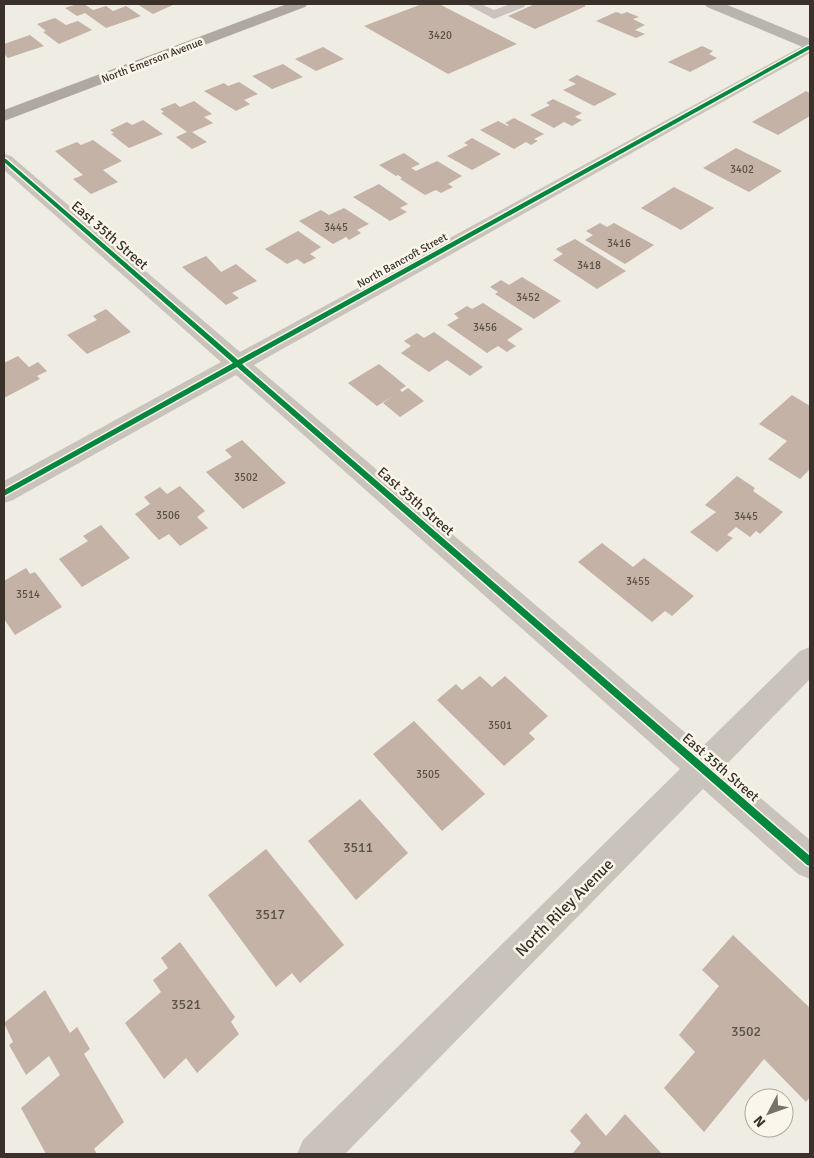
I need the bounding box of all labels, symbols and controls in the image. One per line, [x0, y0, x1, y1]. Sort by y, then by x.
house number: 3420 [428, 29, 452, 42]
street label: North Emerson Avenue [100, 35, 205, 86]
house number: 3402 [730, 163, 754, 176]
street label: East 35th Street [68, 197, 152, 273]
house number: 3445 [324, 221, 348, 234]
street label: North Bancroft Street [355, 230, 450, 291]
house number: 3416 [607, 237, 631, 250]
house number: 3418 [577, 259, 601, 272]
house number: 3452 [516, 291, 540, 304]
house number: 3456 [473, 321, 497, 334]
street label: East 35th Street [374, 463, 458, 539]
house number: 3502 [234, 471, 258, 484]
house number: 3506 [156, 509, 180, 522]
house number: 3445 [734, 510, 758, 523]
house number: 3455 [626, 575, 650, 588]
house number: 3514 [16, 588, 40, 601]
house number: 3501 [488, 719, 512, 732]
street label: East 35th Street [679, 729, 763, 805]
house number: 3505 [416, 768, 440, 781]
house number: 3511 [343, 839, 373, 856]
street label: North Riley Avenue [511, 854, 618, 961]
house number: 3517 [255, 906, 285, 923]
house number: 3521 [171, 996, 201, 1013]
house number: 3502 [731, 1023, 761, 1040]
north arrow [744, 1088, 794, 1138]
text: N [750, 1112, 769, 1130]

